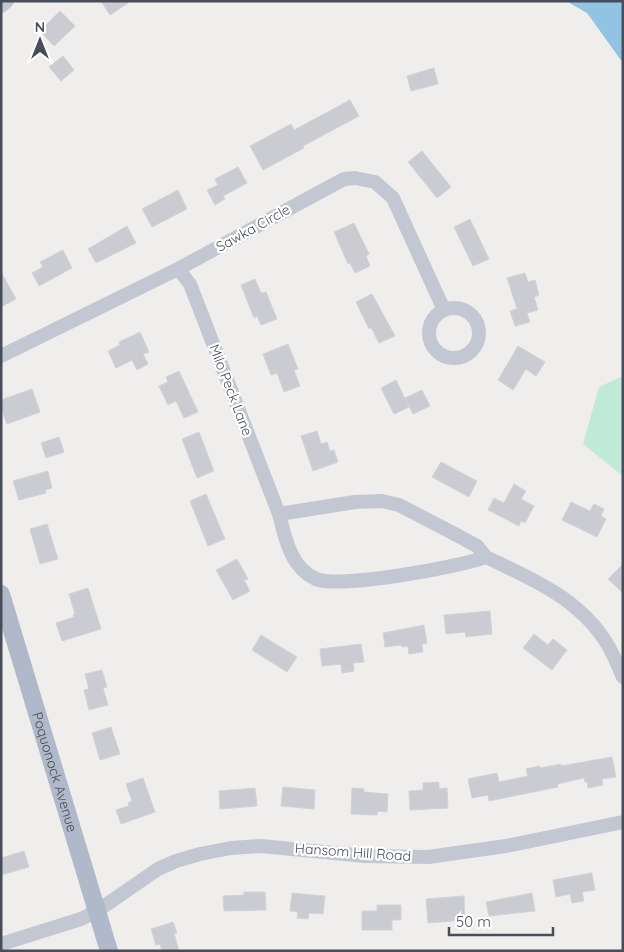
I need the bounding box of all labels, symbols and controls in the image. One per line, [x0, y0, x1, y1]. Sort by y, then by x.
north arrow [15, 15, 65, 65]
text: N [35, 18, 45, 36]
street label: Sawka Circle [213, 200, 293, 256]
street label: Milo Peck Lane [205, 342, 257, 438]
street label: Poquonock Avenue [28, 710, 82, 834]
street label: Hansom Hill Road [294, 839, 412, 865]
scale bar [449, 904, 553, 936]
text: 50 m [456, 912, 491, 931]

